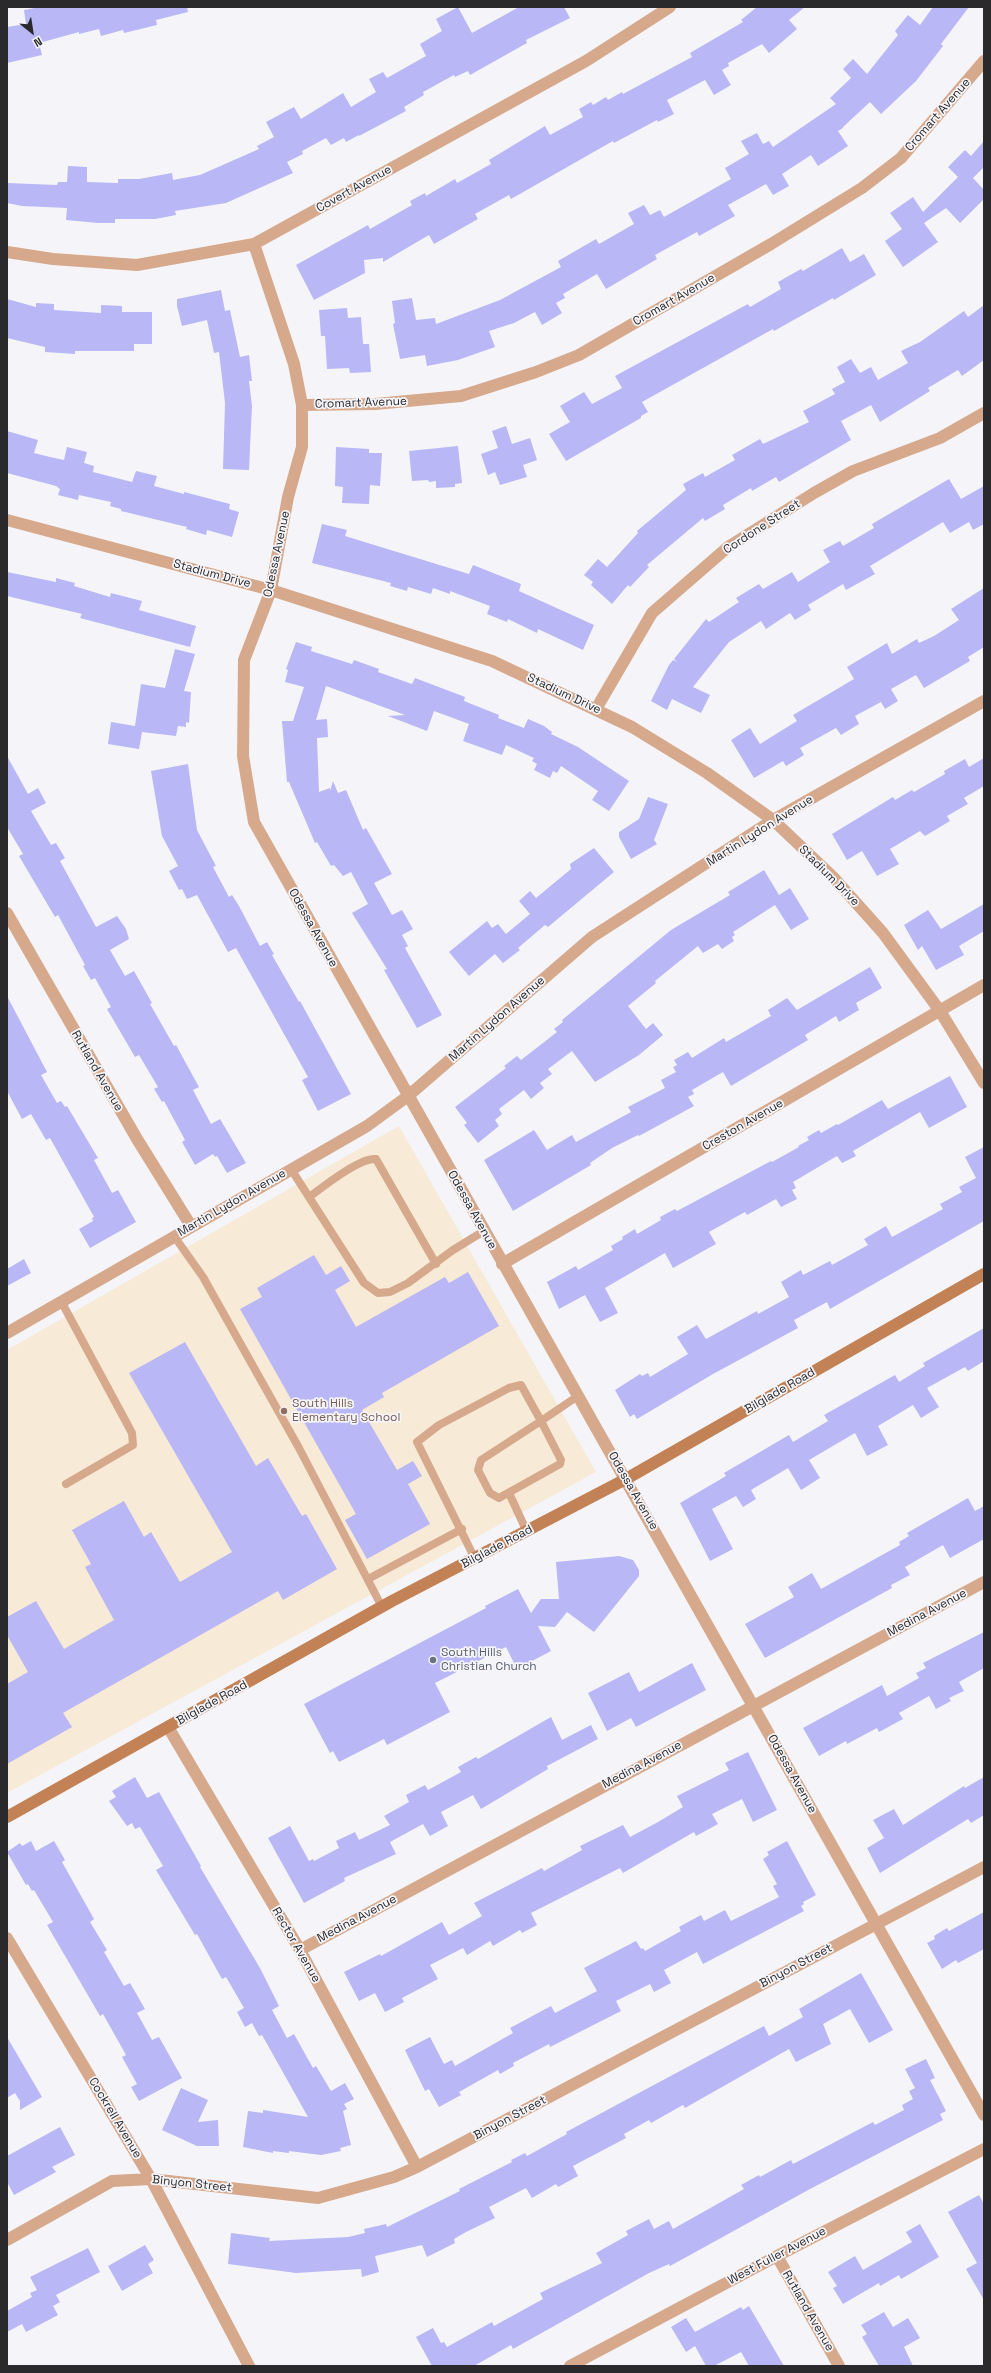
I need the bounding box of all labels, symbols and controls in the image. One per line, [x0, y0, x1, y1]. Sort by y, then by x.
north arrow [12, 12, 52, 52]
text: N [31, 34, 45, 50]
street label: Cromart Avenue [902, 76, 974, 154]
street label: Covert Avenue [314, 162, 394, 216]
street label: Cromart Avenue [630, 271, 718, 329]
street label: Cromart Avenue [315, 394, 407, 412]
street label: Cordone Street [721, 497, 803, 557]
street label: Odessa Avenue [261, 510, 293, 598]
street label: Stadium Drive [172, 557, 252, 591]
street label: Stadium Drive [525, 671, 603, 717]
street label: Martin Lydon Avenue [704, 792, 816, 870]
street label: Stadium Drive [796, 843, 862, 909]
street label: Odessa Avenue [285, 886, 341, 970]
street label: Martin Lydon Avenue [446, 973, 548, 1065]
street label: Rutland Avenue [68, 1028, 126, 1114]
street label: Creston Avenue [700, 1096, 786, 1154]
street label: Martin Lydon Avenue [175, 1166, 289, 1240]
street label: Odessa Avenue [444, 1168, 500, 1252]
street label: Bilglade Road [742, 1365, 818, 1417]
place label: South Hills Elementary School [292, 1397, 400, 1425]
marker: South Hills Elementary School [279, 1406, 289, 1416]
street label: Odessa Avenue [605, 1449, 661, 1533]
street label: Bilglade Road [459, 1522, 535, 1572]
street label: Medina Avenue [885, 1586, 969, 1640]
place label: South Hills Christian Church [441, 1646, 537, 1674]
marker: South Hills Christian Church [428, 1655, 438, 1665]
street label: Bilglade Road [174, 1678, 250, 1728]
street label: Odessa Avenue [764, 1732, 820, 1816]
street label: Medina Avenue [600, 1738, 684, 1792]
street label: Medina Avenue [315, 1892, 399, 1946]
street label: Rector Avenue [269, 1905, 323, 1985]
street label: Binyon Street [757, 1941, 835, 1991]
street label: Cockrell Avenue [85, 2075, 145, 2161]
street label: Binyon Street [471, 2093, 549, 2143]
street label: Binyon Street [151, 2173, 233, 2195]
street label: West Fuller Avenue [725, 2224, 829, 2288]
street label: Rutland Avenue [779, 2268, 837, 2354]

